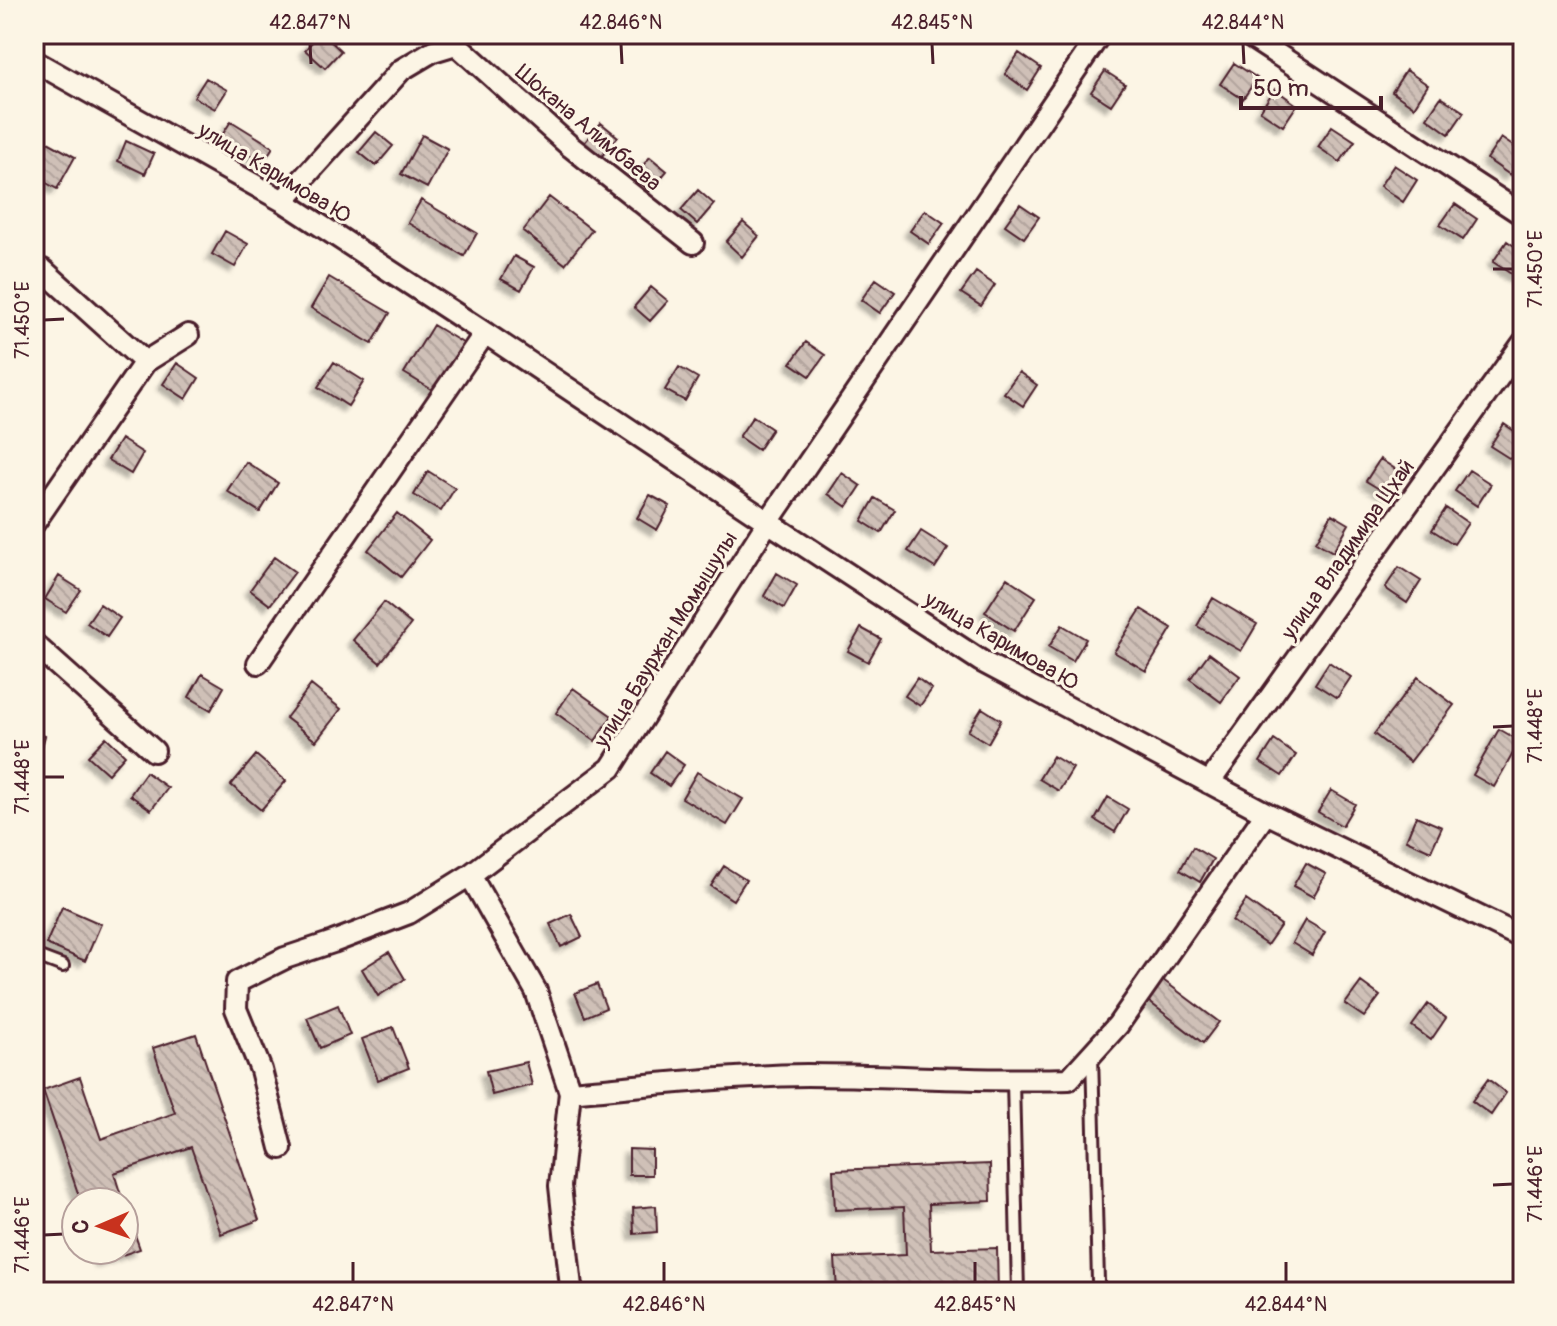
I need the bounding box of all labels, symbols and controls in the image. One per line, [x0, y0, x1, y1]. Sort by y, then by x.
text: 42.847°N [269, 10, 351, 35]
text: 42.846°N [580, 10, 662, 35]
text: 42.845°N [891, 10, 973, 35]
text: 42.844°N [1202, 10, 1284, 35]
street label: Шокана Алимбаева [510, 58, 667, 197]
scale bar [1241, 60, 1381, 110]
text: 50 m [1253, 74, 1309, 103]
street label: улица Каримова Ю [192, 116, 356, 230]
text: 71.450°E [1523, 230, 1548, 308]
text: 71.450°E [10, 281, 35, 359]
street label: улица Владимира Цхай [1274, 454, 1421, 646]
street label: улица Бауржан Момышулы [587, 526, 744, 754]
street label: улица Каримова Ю [918, 585, 1084, 696]
text: 71.448°E [1523, 688, 1548, 764]
text: 71.448°E [10, 739, 35, 815]
text: 71.446°E [1523, 1146, 1548, 1222]
north arrow [60, 1186, 140, 1266]
text: 71.446°E [10, 1197, 35, 1273]
text: С [67, 1219, 95, 1234]
text: 42.847°N [312, 1292, 394, 1317]
text: 42.846°N [623, 1292, 705, 1317]
text: 42.845°N [934, 1292, 1016, 1317]
text: 42.844°N [1245, 1292, 1327, 1317]

